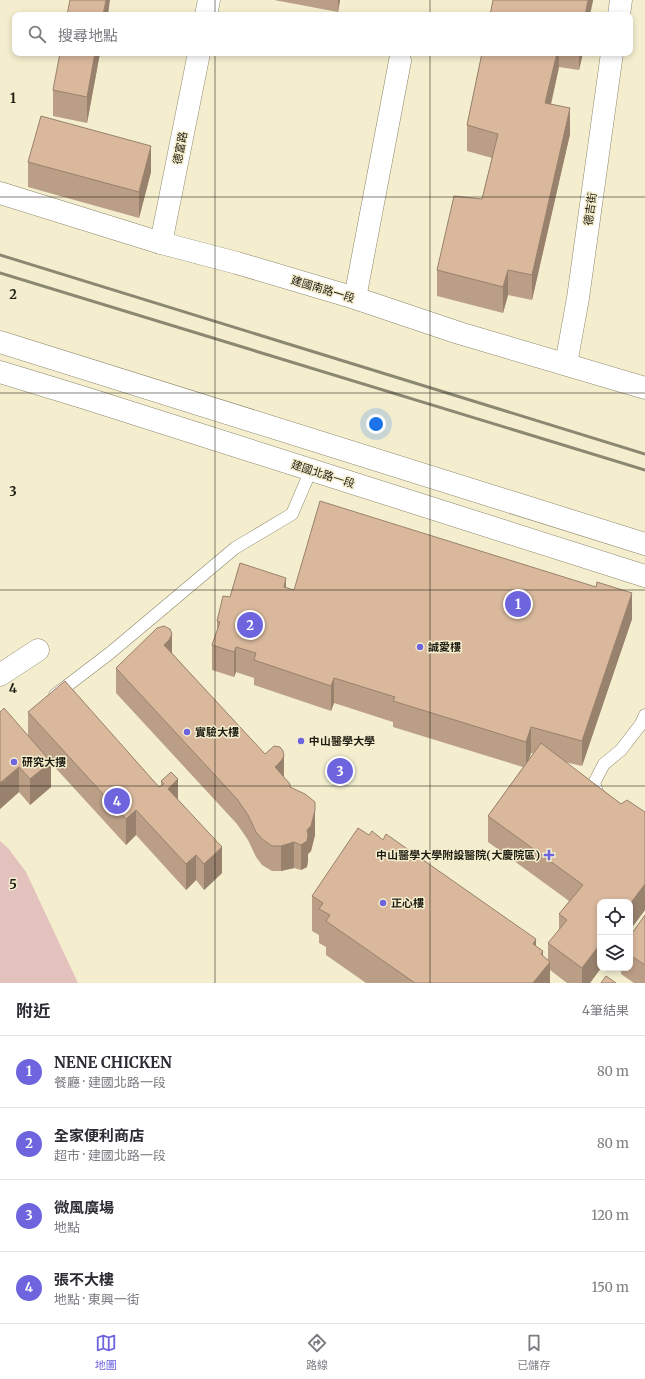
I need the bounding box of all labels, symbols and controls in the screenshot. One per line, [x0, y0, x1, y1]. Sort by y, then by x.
search box [12, 12, 633, 56]
icon: search [26, 23, 48, 45]
text: 搜尋地點 [58, 26, 118, 45]
text: 1 [10, 90, 16, 107]
street label: 德富路 [170, 130, 190, 166]
street label: 德吉街 [581, 192, 599, 226]
street label: 建國南路一段 [289, 273, 357, 305]
text: 2 [9, 286, 17, 303]
your location [366, 414, 386, 434]
street label: 建國北路一段 [289, 457, 357, 491]
text: 3 [9, 483, 17, 500]
pin: 1 [505, 589, 531, 619]
pin: 2 [237, 610, 263, 640]
place label: 誠愛樓 [428, 640, 461, 654]
marker: 誠愛樓 [415, 642, 425, 652]
text: 4 [9, 680, 18, 697]
place label: 實驗大樓 [195, 725, 239, 739]
marker: 實驗大樓 [182, 727, 192, 737]
place label: 中山醫學大學 [309, 734, 375, 748]
marker: 中山醫學大學 [296, 736, 306, 746]
place label: 研究大摟 [22, 755, 66, 769]
pin: 3 [327, 756, 353, 786]
marker: 研究大摟 [9, 757, 19, 767]
pin: 4 [104, 786, 130, 816]
place label: 中山醫學大學附設醫院(大慶院區) [376, 848, 540, 862]
marker: 中山醫學大學附設醫院(大慶院區) [543, 849, 555, 861]
text: 5 [9, 876, 17, 893]
place label: 正心樓 [391, 896, 424, 910]
marker: 正心樓 [378, 898, 388, 908]
map controls [597, 899, 633, 971]
button: locate [597, 899, 633, 935]
button: layers [597, 935, 633, 971]
text: 附近 [16, 1000, 50, 1022]
text: 4筆結果 [582, 1002, 629, 1019]
text: NENE CHICKEN [54, 1053, 172, 1072]
text: 1 [26, 1063, 32, 1080]
text: 80 m [597, 1063, 629, 1080]
text: 餐廳 · 建國北路一段 [54, 1074, 166, 1091]
text: 全家便利商店 [54, 1126, 144, 1145]
text: 2 [25, 1135, 33, 1152]
text: 80 m [597, 1135, 629, 1152]
text: 超市 · 建國北路一段 [54, 1147, 166, 1164]
text: 微風廣場 [54, 1198, 114, 1217]
text: 3 [25, 1207, 33, 1224]
text: 120 m [591, 1207, 629, 1224]
text: 地點 [54, 1219, 80, 1236]
text: 張不大樓 [54, 1270, 114, 1289]
text: 4 [25, 1279, 33, 1296]
text: 150 m [592, 1279, 629, 1296]
text: 地點 · 東興一街 [54, 1291, 140, 1308]
tab: 地圖 [95, 1332, 117, 1372]
tab: 路線 [306, 1332, 328, 1372]
tab: 已儲存 [517, 1332, 550, 1372]

